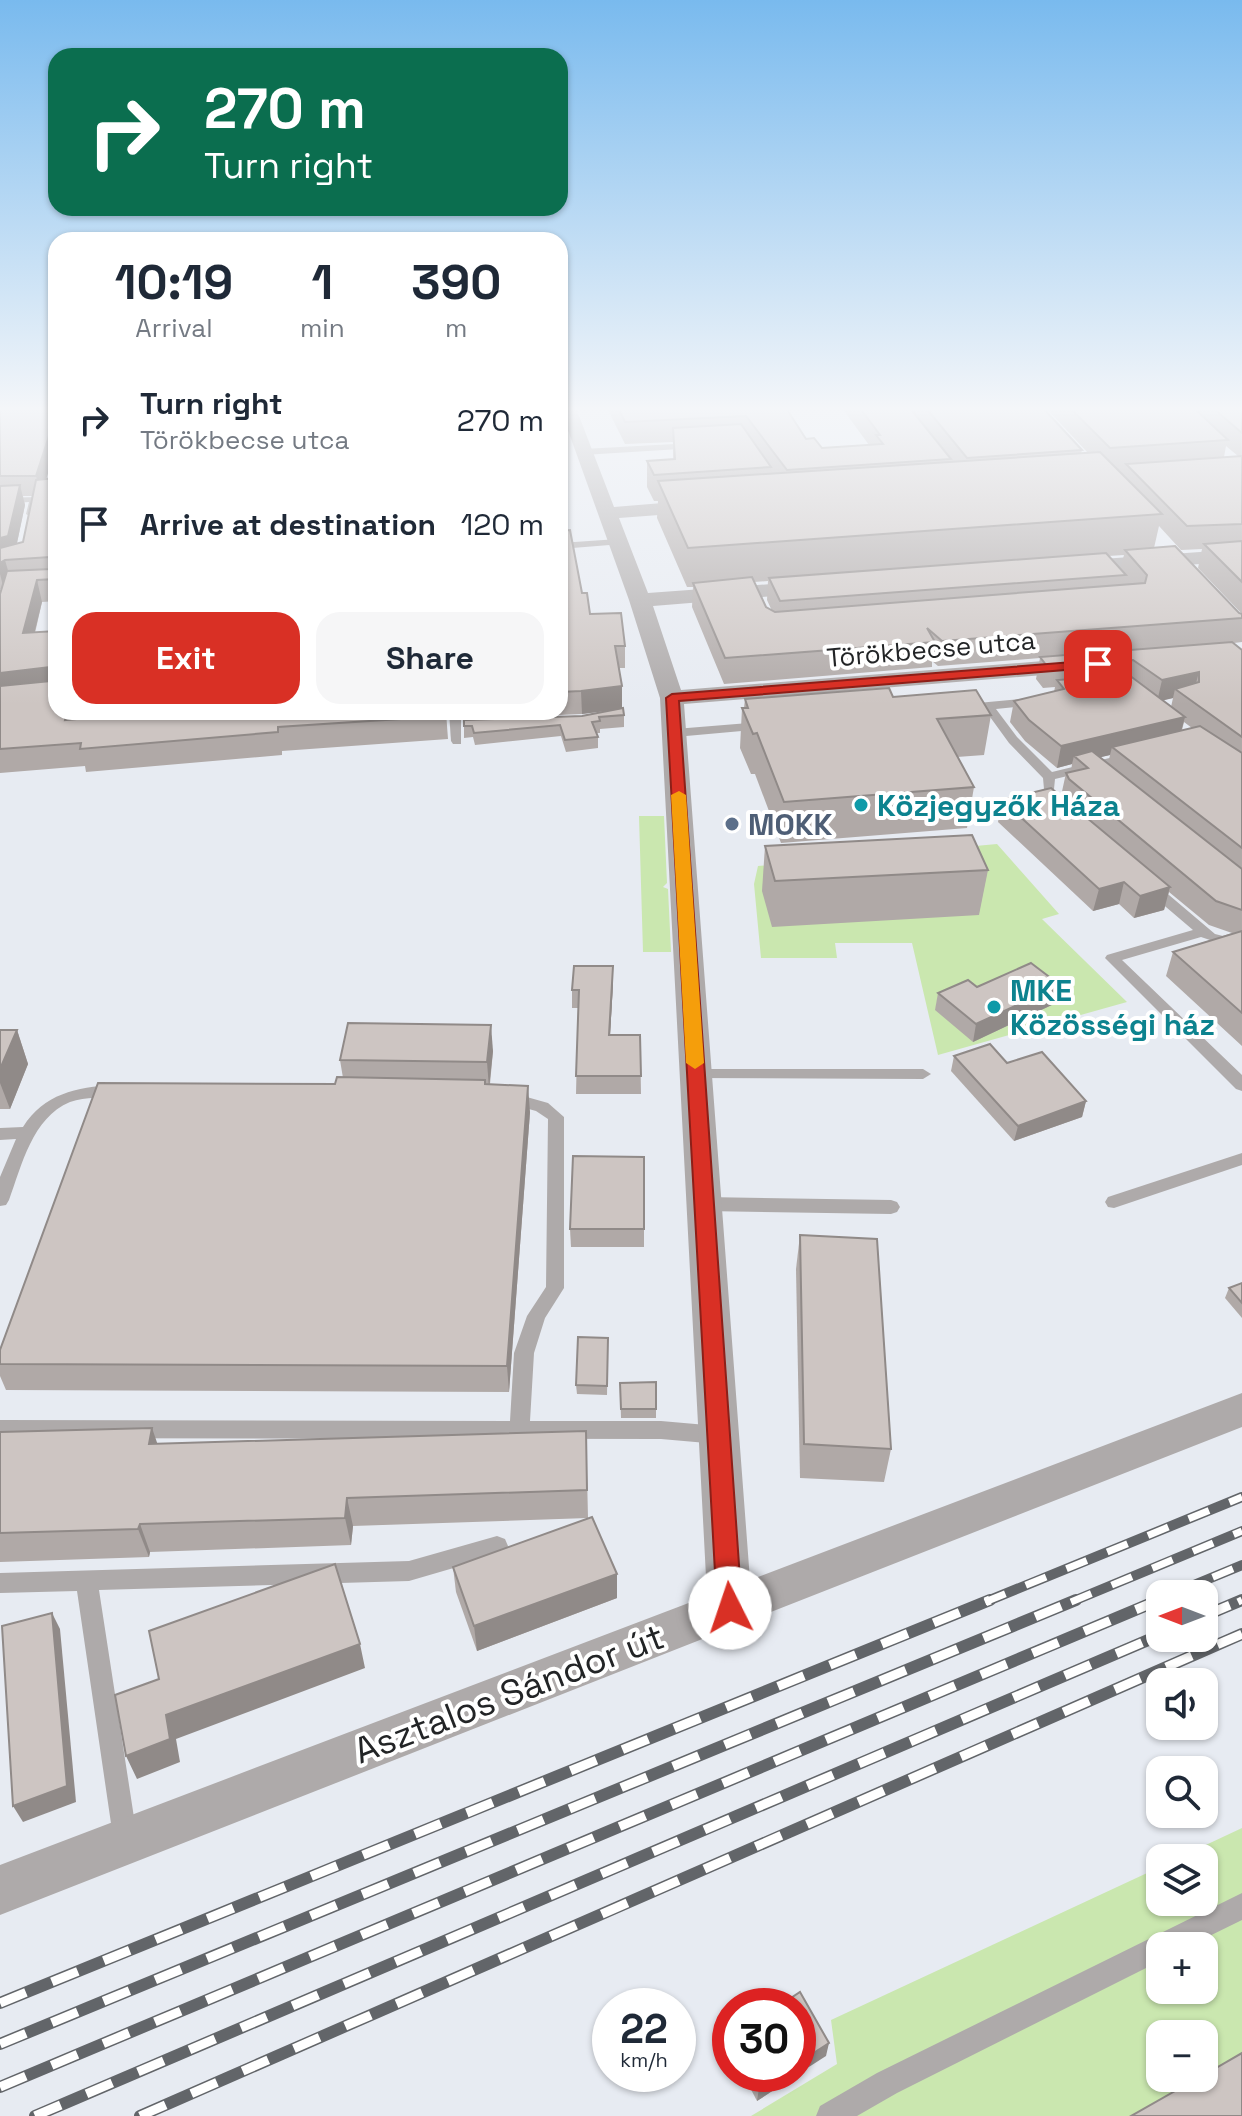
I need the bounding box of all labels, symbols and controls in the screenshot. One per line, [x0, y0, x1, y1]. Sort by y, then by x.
text: 270 m [204, 73, 366, 144]
icon: right [72, 80, 176, 184]
text: Turn right [204, 143, 373, 189]
text: 10:19 [115, 252, 233, 313]
text: 1 [311, 252, 333, 313]
text: 390 [411, 252, 501, 313]
text: Arrival [135, 311, 213, 345]
text: min [300, 311, 345, 345]
text: m [445, 311, 467, 345]
text: Turn right [140, 384, 283, 423]
icon: right [72, 398, 116, 442]
text: 270 m [457, 401, 544, 440]
text: Törökbecse utca [140, 423, 350, 457]
icon: arrive [72, 502, 116, 546]
text: Arrive at destination [140, 505, 436, 544]
text: 120 m [461, 505, 544, 544]
button: Exit [72, 612, 300, 704]
button: Share [316, 612, 544, 704]
street label: Törökbecse utca [825, 623, 1037, 675]
pin [1064, 630, 1132, 698]
icon: arrive [1076, 642, 1120, 686]
place label: Közjegyzők Háza [877, 786, 1120, 825]
marker: Közjegyzők Háza [852, 796, 870, 814]
place label: MOKK [748, 805, 833, 844]
marker: MOKK [723, 815, 741, 833]
place label: MKE Közösségi ház [1010, 971, 1215, 1044]
marker: MKE Közösségi ház [985, 998, 1003, 1016]
position arrow [688, 1566, 772, 1650]
north arrow [1146, 1580, 1218, 1652]
map controls [1146, 1580, 1218, 2092]
street label: Asztalos Sándor út [347, 1614, 671, 1774]
button: sound [1146, 1668, 1218, 1740]
button: search [1146, 1756, 1218, 1828]
button: layers [1146, 1844, 1218, 1916]
button: + [1146, 1932, 1218, 2004]
speed limit sign: 30 [712, 1988, 816, 2092]
text: 22 [620, 2004, 668, 2055]
button: − [1146, 2020, 1218, 2092]
text: km/h [620, 2047, 668, 2073]

